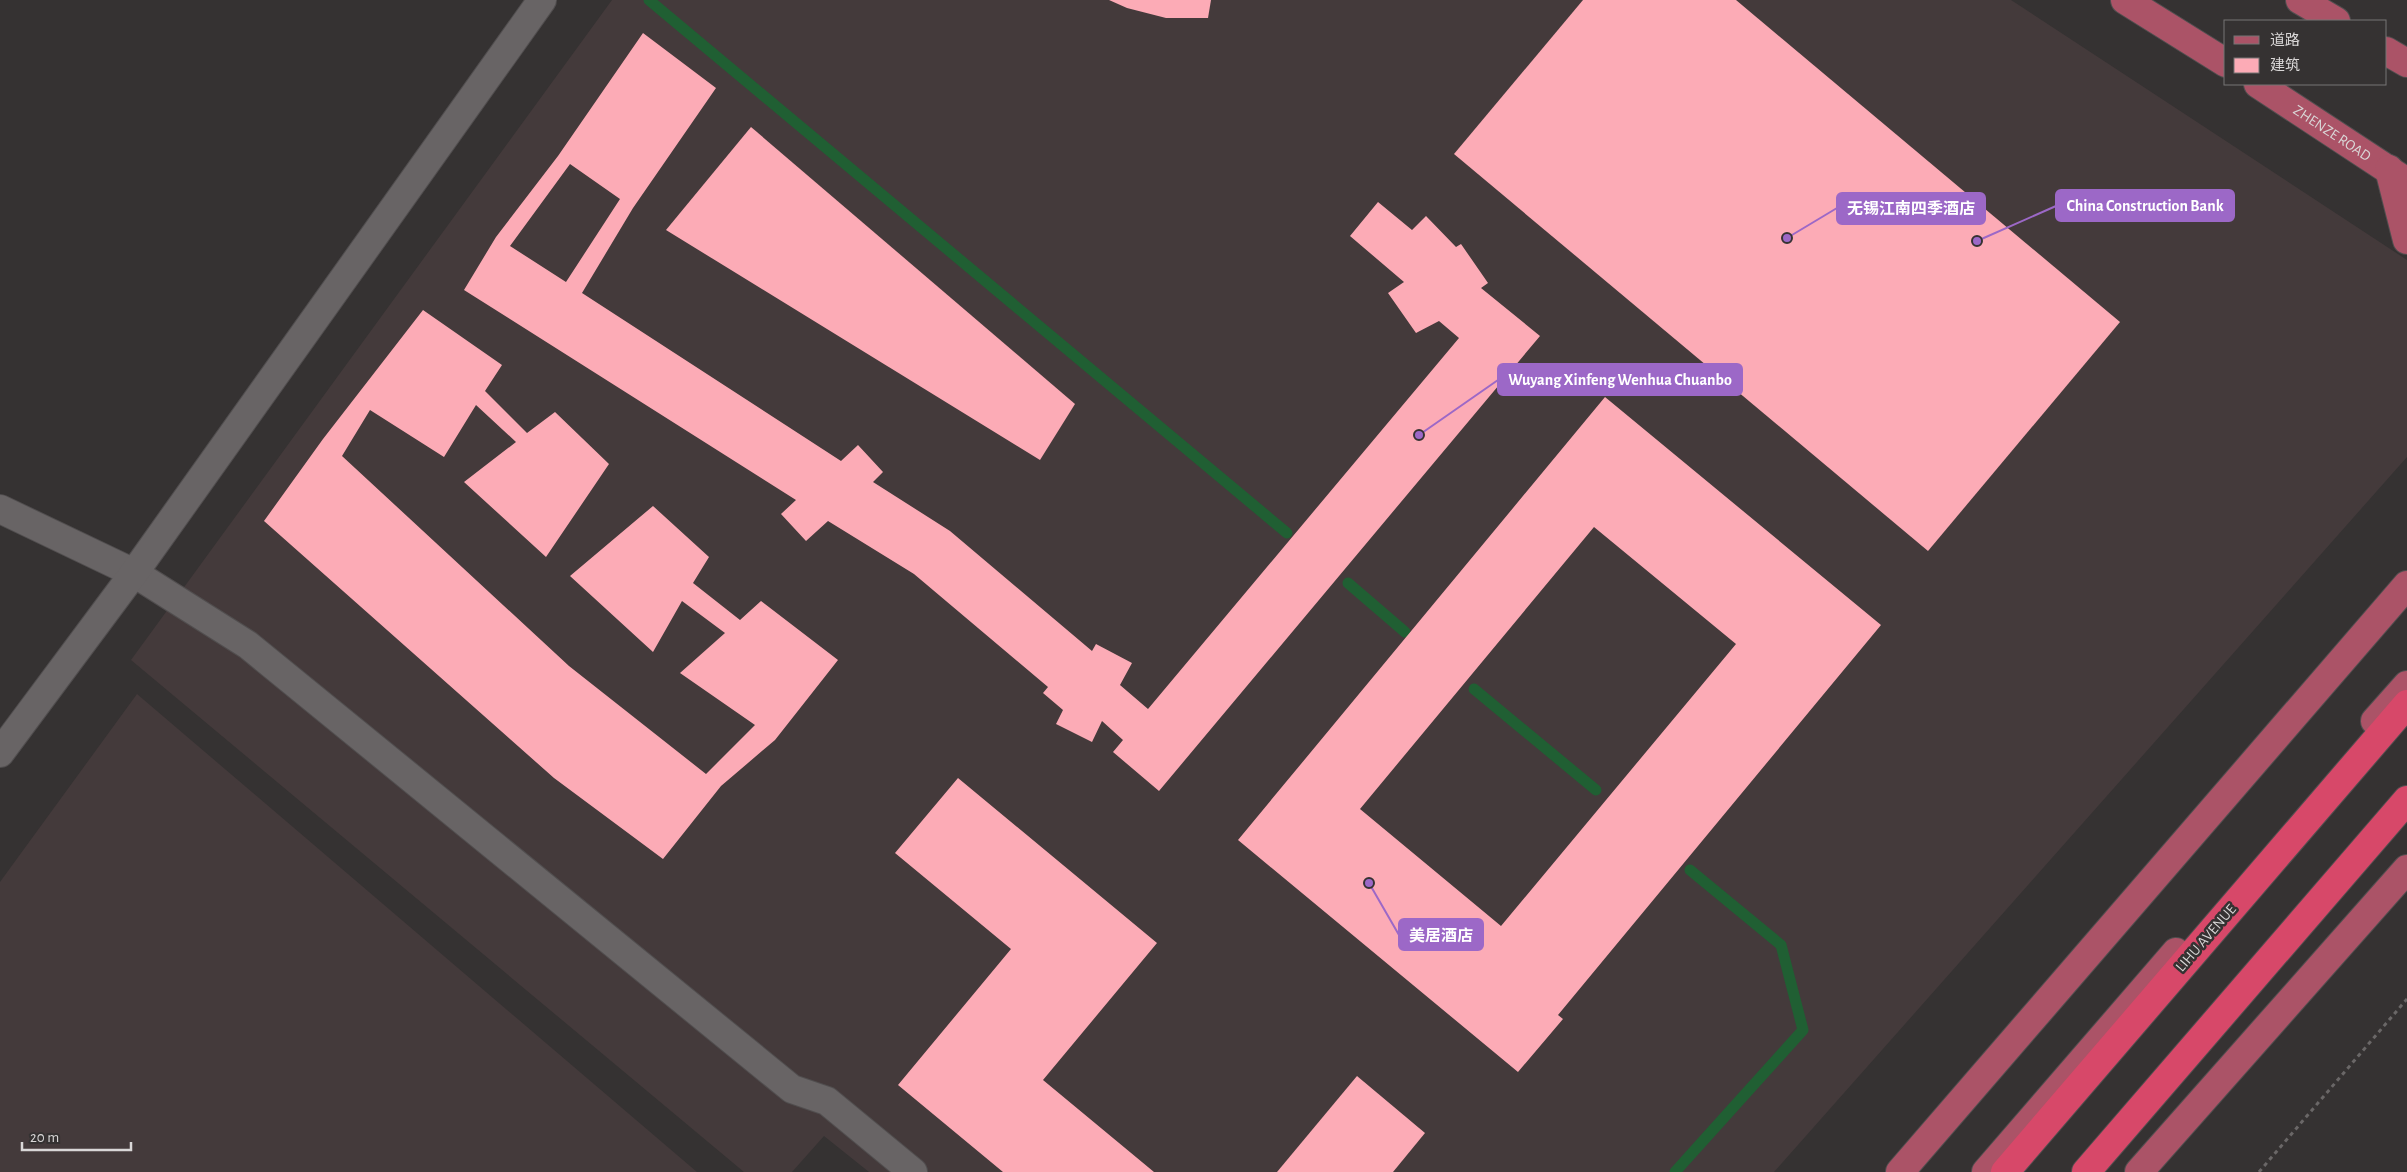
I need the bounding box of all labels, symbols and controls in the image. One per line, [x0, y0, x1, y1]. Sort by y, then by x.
legend [2224, 20, 2387, 85]
text: 道路 [2270, 32, 2300, 48]
text: 建筑 [2270, 57, 2300, 73]
street label: ZHENZE ROAD [2291, 102, 2374, 164]
callout: China Construction Bank [2056, 190, 2234, 221]
callout: 无锡江南四季酒店 [1837, 193, 1985, 224]
text: China Construction Bank [2066, 198, 2224, 214]
text: 无锡江南四季酒店 [1847, 200, 1975, 217]
callout: Wuyang Xinfeng Wenhua Chuanbo [1498, 364, 1742, 395]
text: Wuyang Xinfeng Wenhua Chuanbo [1508, 372, 1732, 389]
street label: LIHU AVENUE [2173, 902, 2239, 974]
callout: 美居酒店 [1399, 919, 1483, 950]
text: 美居酒店 [1409, 927, 1473, 944]
scale bar [22, 1120, 131, 1152]
text: 20 m [30, 1130, 59, 1145]

